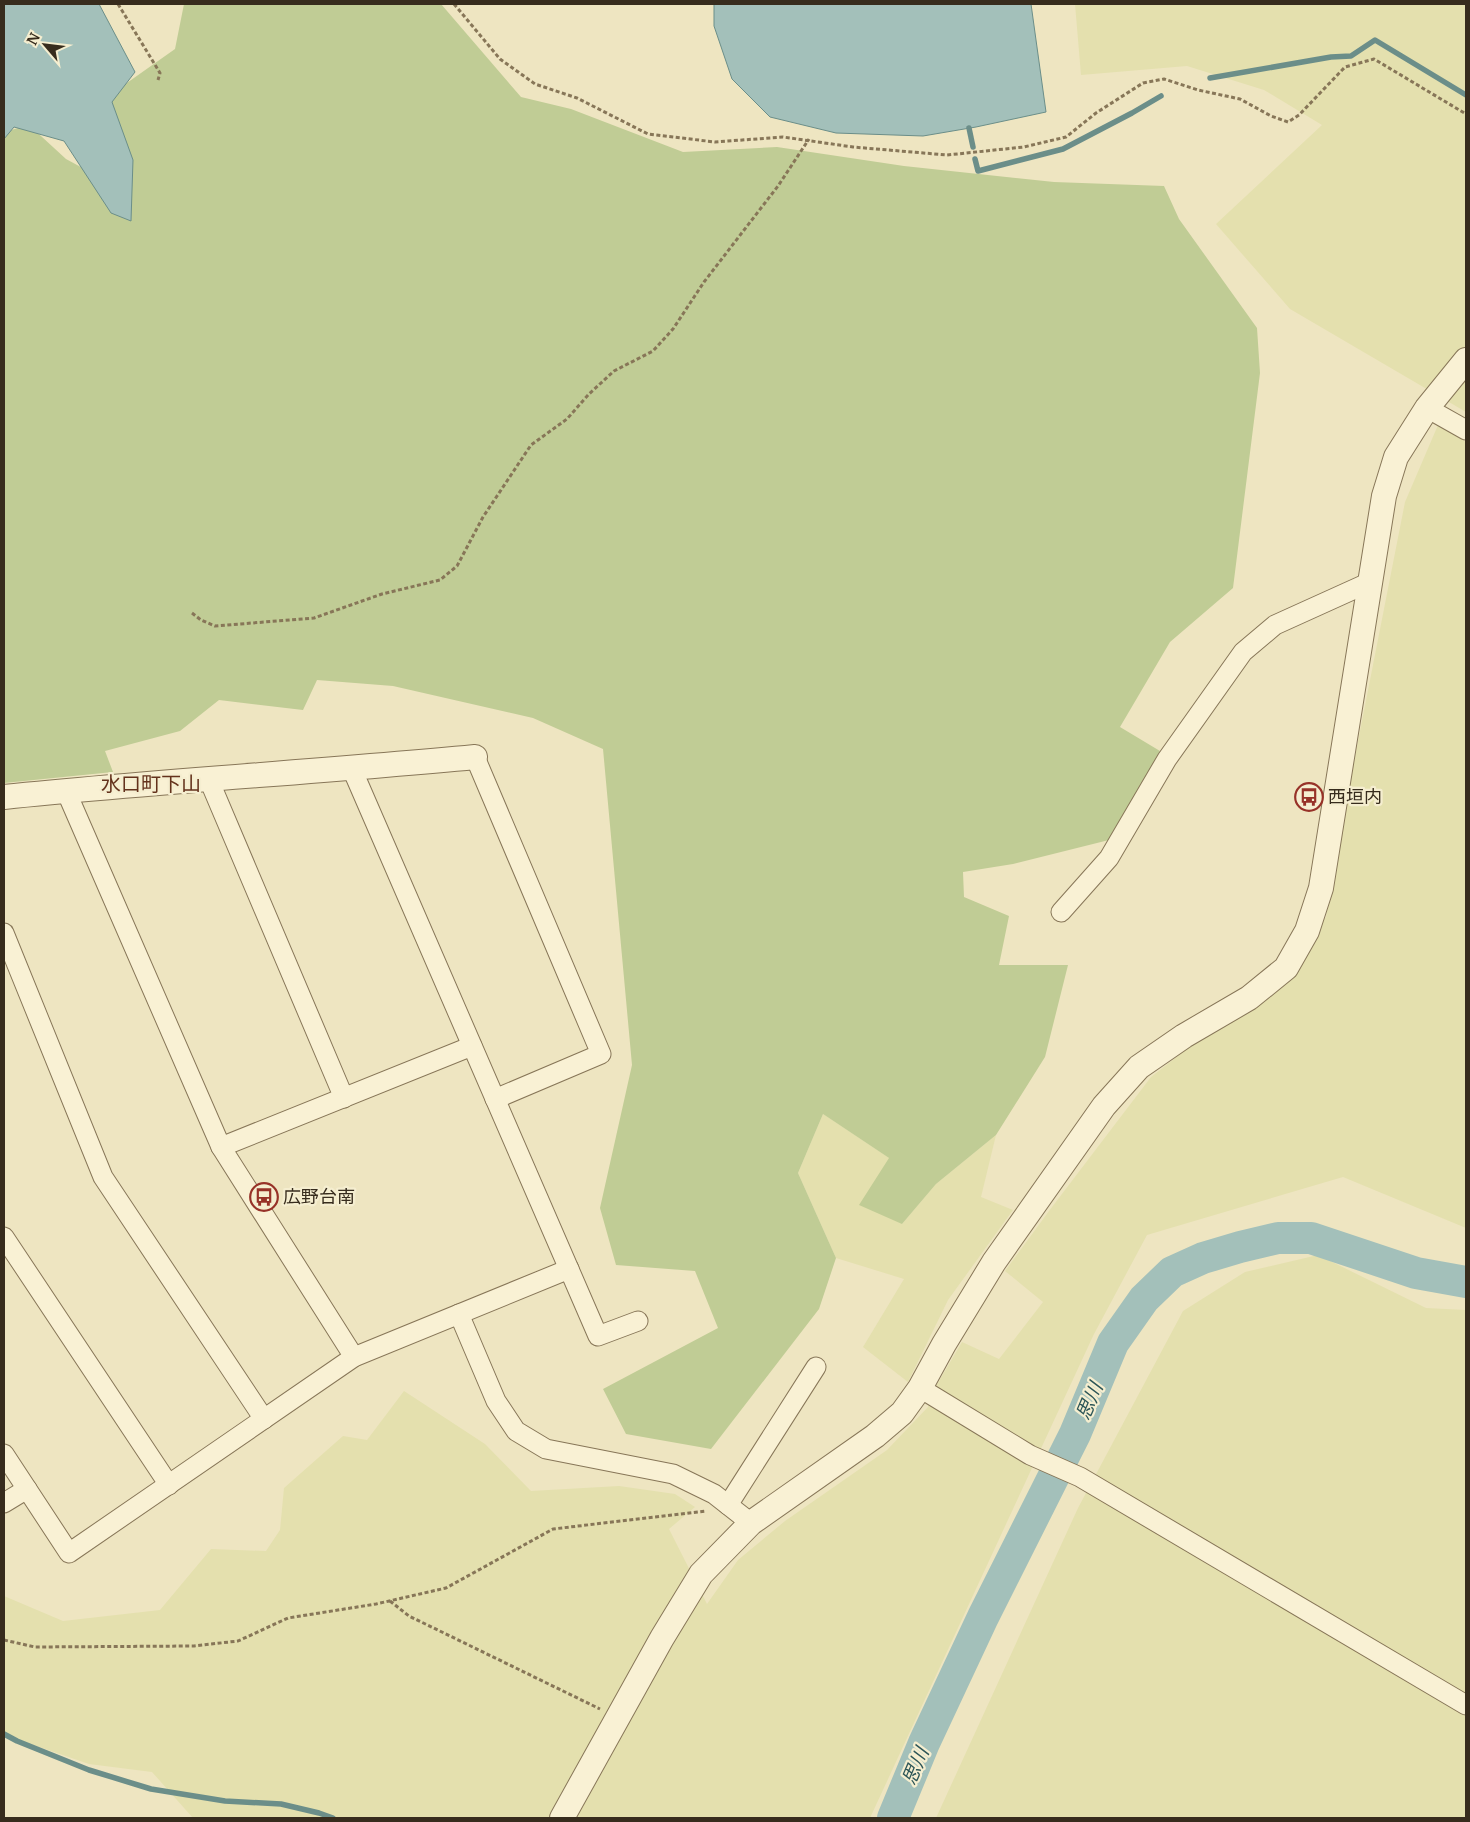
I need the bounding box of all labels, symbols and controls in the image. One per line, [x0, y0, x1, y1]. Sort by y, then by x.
north arrow [20, 20, 70, 70]
text: N [23, 30, 44, 48]
district label: 水口町下山 [101, 771, 201, 796]
bus stop icon: 西垣内 [1294, 782, 1324, 812]
place label: 西垣内 [1328, 785, 1382, 808]
bus stop icon: 広野台南 [249, 1182, 279, 1212]
place label: 広野台南 [283, 1185, 355, 1208]
water label: 思川 [1071, 1377, 1108, 1423]
water label: 思川 [897, 1742, 934, 1788]

